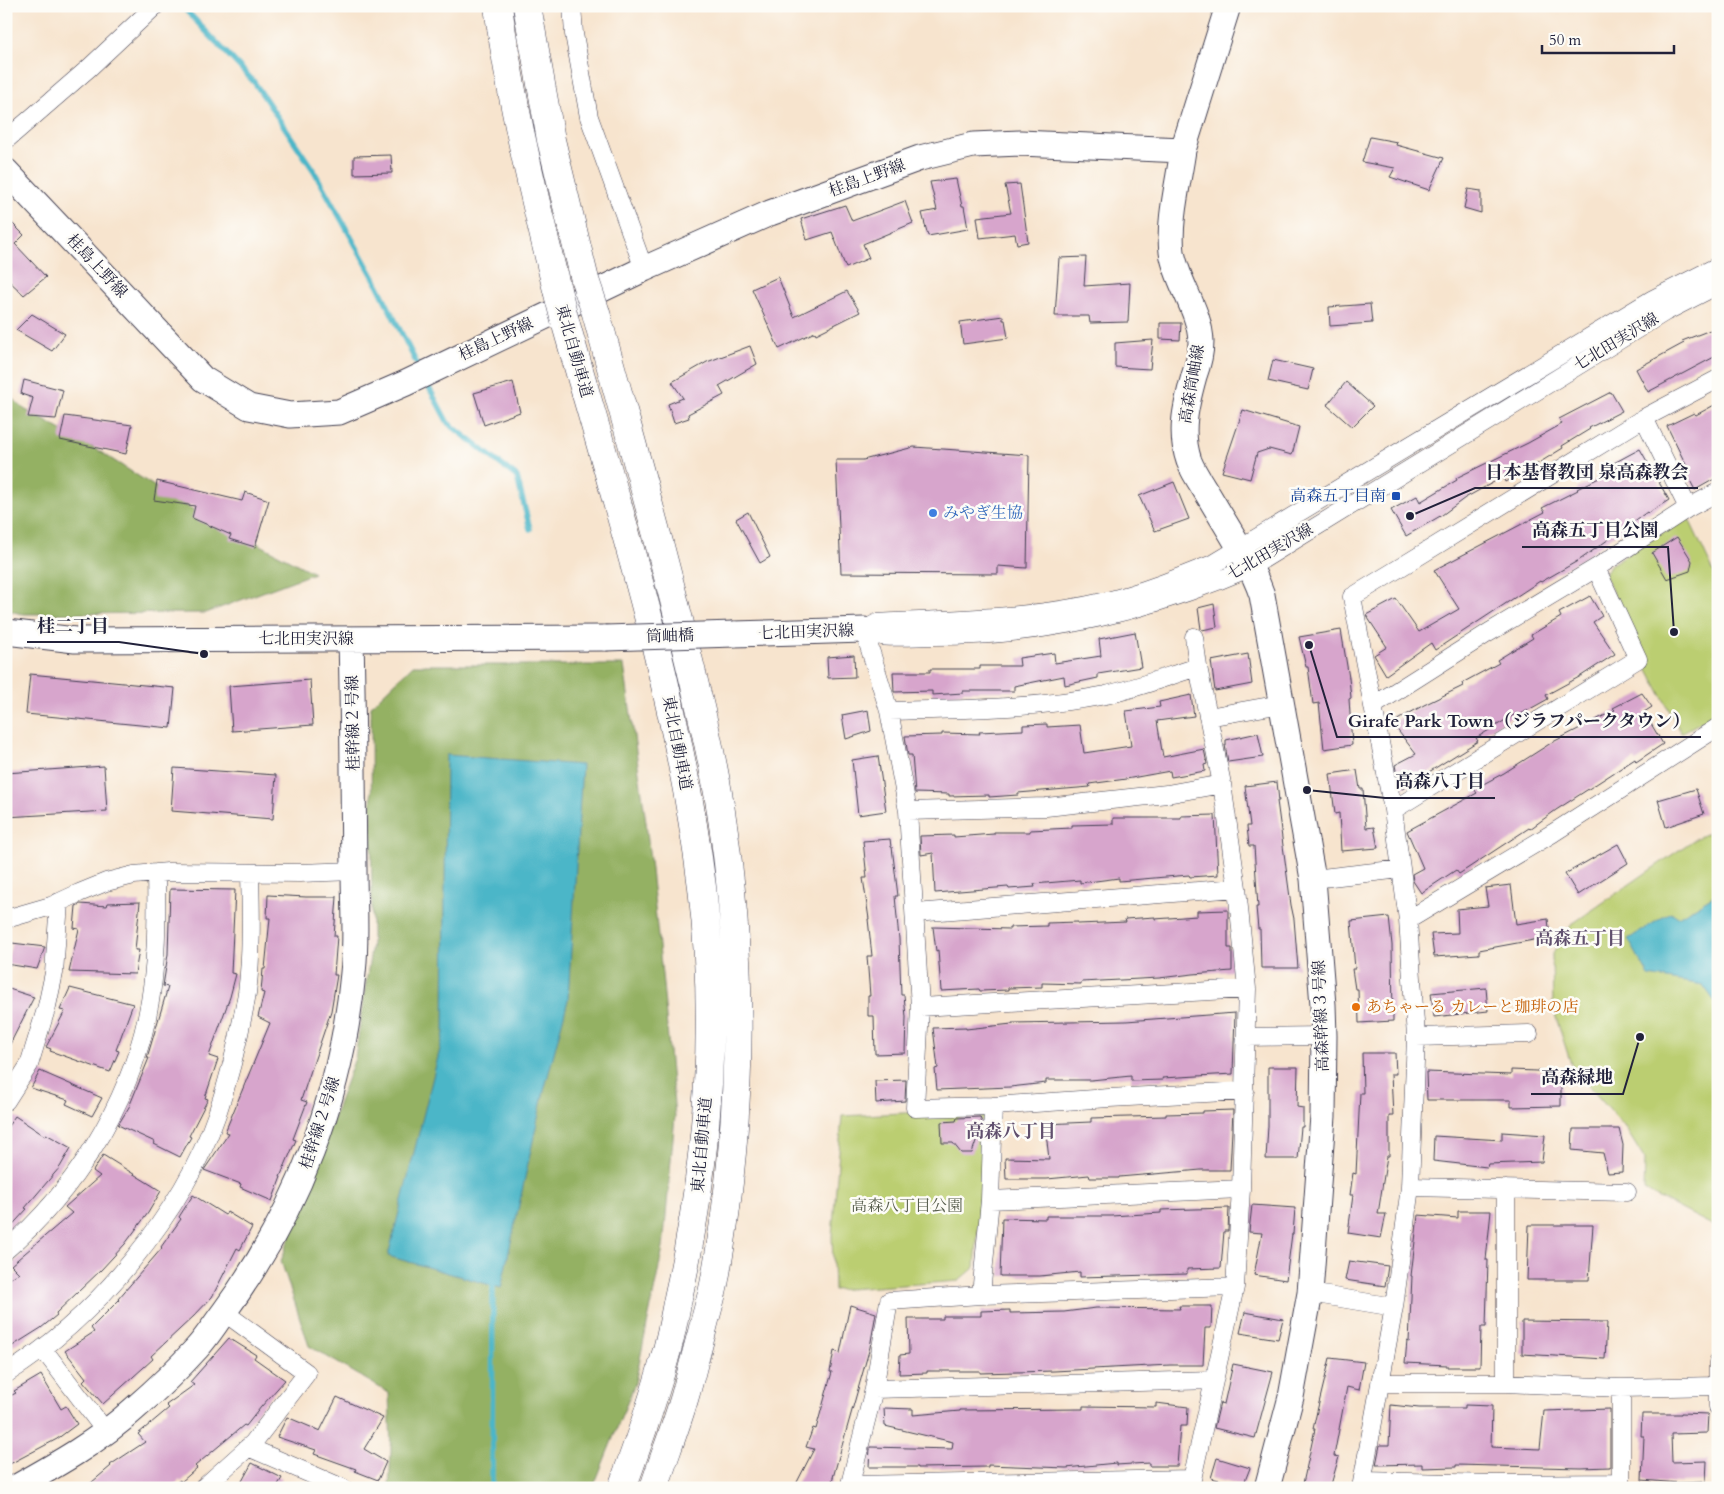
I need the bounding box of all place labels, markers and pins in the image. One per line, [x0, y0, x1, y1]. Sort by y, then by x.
callout: 日本基督教団 泉高森教会 [1475, 455, 1698, 488]
place label: 高森五丁目南 [1290, 485, 1386, 507]
marker: 高森五丁目南 [1390, 490, 1402, 502]
place label: みやぎ生協 [943, 502, 1023, 524]
marker: みやぎ生協 [927, 507, 939, 519]
callout: 高森五丁目公園 [1522, 514, 1668, 547]
callout: 桂二丁目 [27, 609, 119, 642]
callout: Girafe Park Town（ジラフパークタウン） [1337, 704, 1701, 737]
callout: 高森八丁目 [1385, 765, 1495, 798]
place label: あちゃーる カレーと珈琲の店 [1366, 996, 1578, 1018]
marker: あちゃーる カレーと珈琲の店 [1350, 1001, 1362, 1013]
callout: 高森緑地 [1531, 1061, 1623, 1094]

